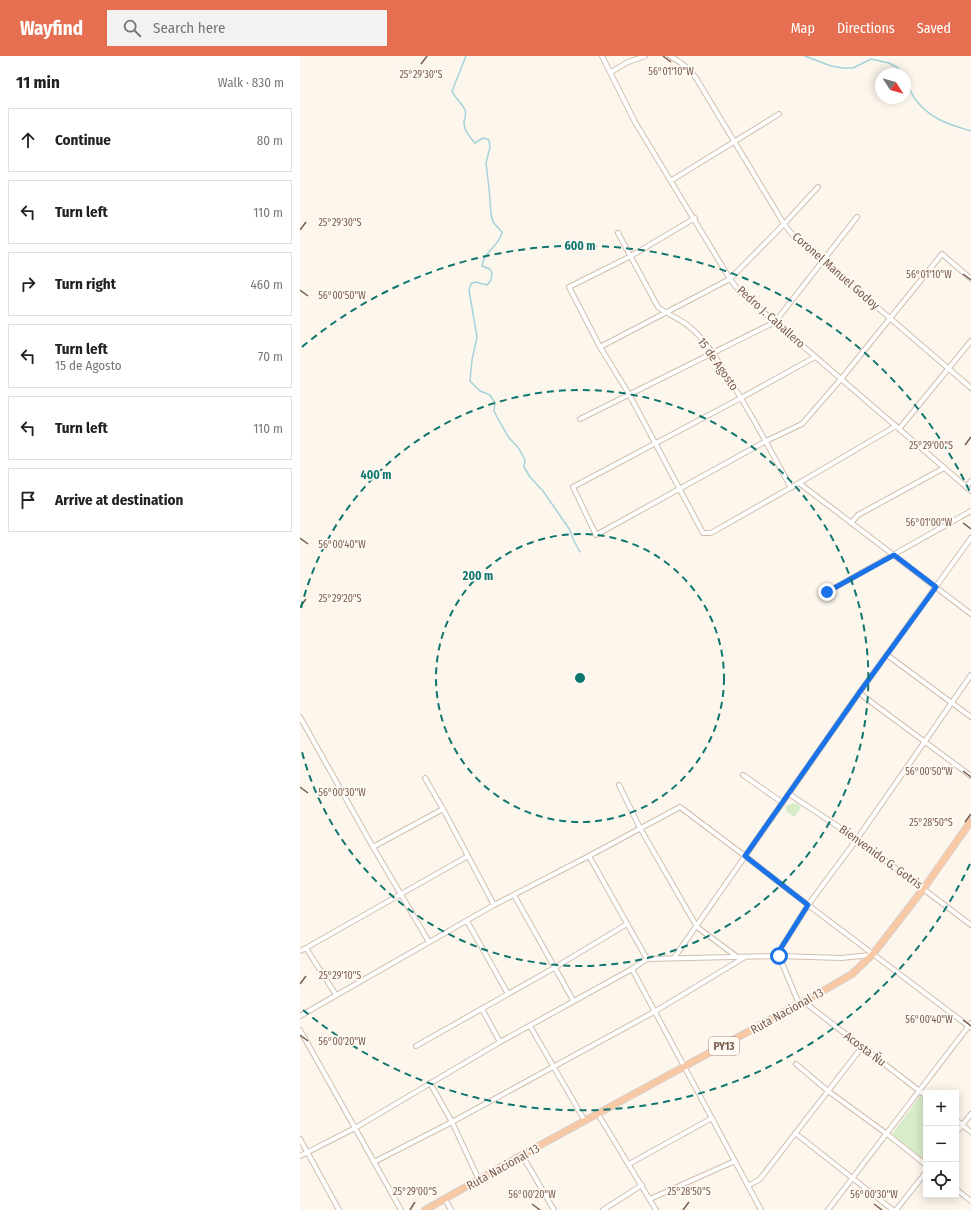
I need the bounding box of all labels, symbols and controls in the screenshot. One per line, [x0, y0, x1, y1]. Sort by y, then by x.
search box [107, 10, 387, 46]
text: Wayfind [20, 17, 83, 40]
icon: search [121, 17, 143, 39]
text: Search here [153, 19, 225, 37]
text: Map [791, 20, 815, 37]
text: Directions [837, 20, 895, 37]
text: Saved [917, 20, 951, 37]
text: 56°01'10"W [648, 66, 694, 78]
north arrow [875, 68, 911, 104]
text: 25°29'30"S [399, 69, 443, 81]
text: 11 min [16, 72, 60, 93]
text: Walk · 830 m [218, 75, 284, 90]
icon: ahead [17, 129, 39, 151]
text: Continue [55, 131, 111, 149]
text: 80 m [257, 133, 283, 148]
icon: left [17, 201, 39, 223]
text: Turn left [55, 203, 108, 221]
text: 110 m [253, 205, 283, 220]
text: 25°29'30"S [318, 217, 362, 229]
street label: Coronel Manuel Godoy [790, 229, 883, 313]
text: 600 m [564, 239, 596, 253]
text: 56°01'10"W [906, 269, 952, 281]
icon: right [17, 273, 39, 295]
text: Turn right [55, 275, 116, 293]
text: 460 m [250, 277, 283, 292]
street label: Pedro J. Caballero [734, 283, 808, 351]
text: 56°00'50"W [318, 290, 366, 302]
street label: 15 de Agosto [695, 335, 741, 393]
text: Turn left [55, 340, 108, 358]
icon: left [17, 345, 39, 367]
text: 70 m [258, 349, 283, 364]
text: 15 de Agosto [55, 358, 122, 373]
icon: left [17, 417, 39, 439]
text: Turn left [55, 419, 108, 437]
text: 110 m [253, 421, 283, 436]
text: 25°29'00"S [909, 440, 953, 452]
text: 400 m [361, 468, 391, 482]
icon: arrive [17, 489, 39, 511]
text: Arrive at destination [55, 491, 183, 509]
text: 56°01'00"W [906, 517, 953, 529]
text: 56°00'40"W [318, 539, 366, 551]
text: 200 m [462, 569, 493, 583]
route end [818, 583, 836, 601]
text: 25°29'20"S [318, 593, 362, 605]
centre of rings [573, 671, 587, 685]
text: 56°00'50"W [905, 766, 953, 778]
text: 56°00'30"W [318, 787, 366, 799]
text: 25°28'50"S [909, 817, 953, 829]
street label: Bienvenido G. Gotris [837, 822, 925, 892]
route start [770, 947, 788, 965]
text: 25°29'10"S [319, 970, 361, 982]
street label: Ruta Nacional 13 [748, 985, 826, 1037]
text: 56°00'40"W [905, 1014, 953, 1026]
street label: Acosta Ñu [841, 1028, 889, 1069]
text: 56°00'20"W [318, 1036, 366, 1048]
road number: PY13 [709, 1037, 739, 1055]
map controls [923, 1090, 959, 1198]
button: + [923, 1090, 959, 1126]
button: − [923, 1126, 959, 1162]
street label: Ruta Nacional 13 [464, 1141, 542, 1193]
button: locate [923, 1162, 959, 1198]
text: 25°29'00"S [393, 1186, 437, 1198]
text: 25°28'50"S [667, 1186, 711, 1198]
text: 56°00'20"W [508, 1189, 556, 1201]
text: 56°00'30"W [850, 1189, 898, 1201]

